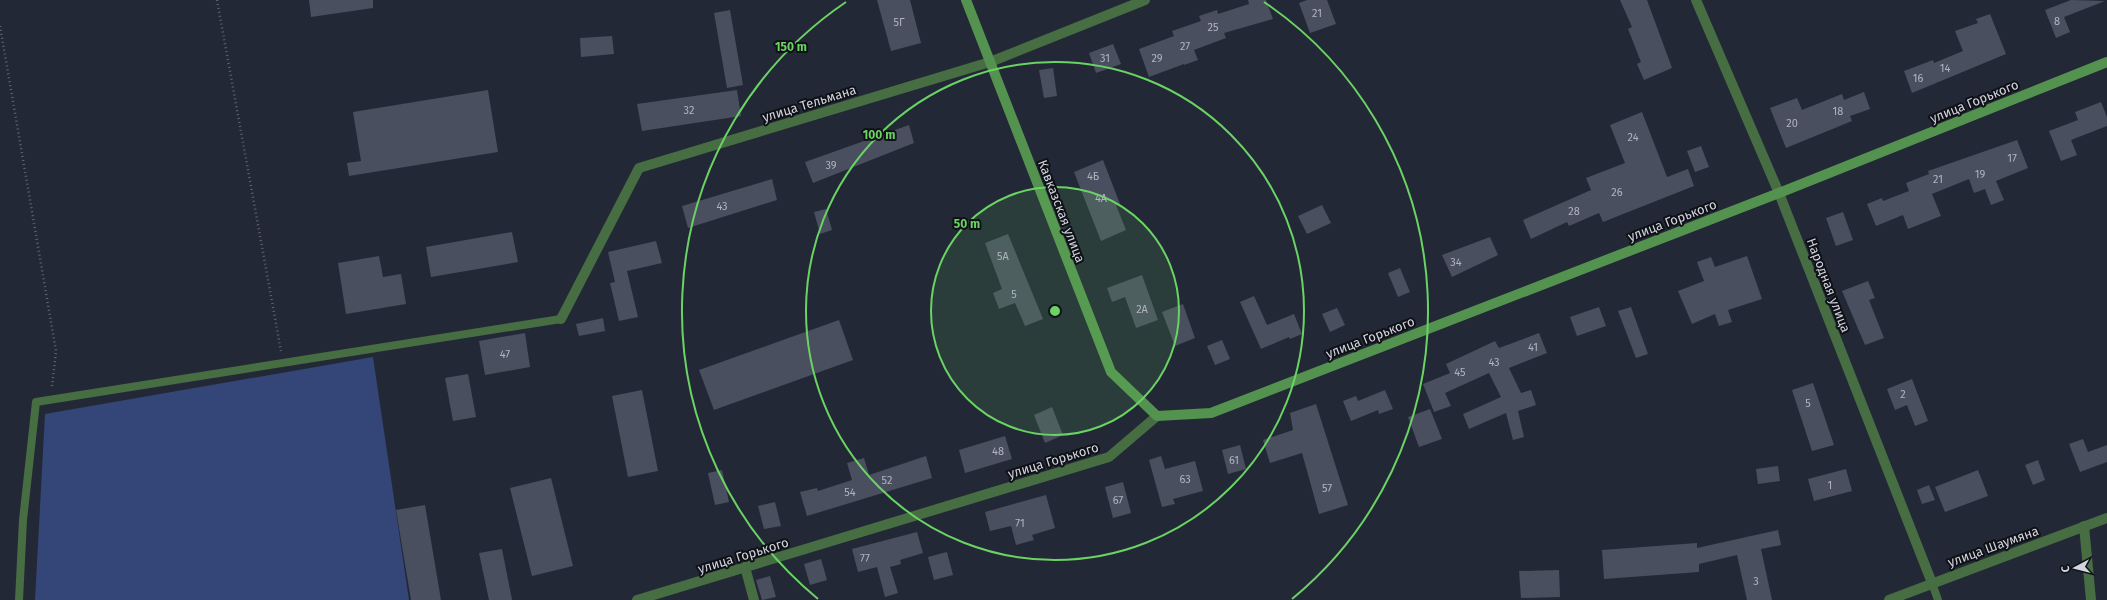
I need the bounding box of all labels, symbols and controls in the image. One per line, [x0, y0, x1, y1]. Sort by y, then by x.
house number: 21 [1312, 7, 1322, 20]
house number: 8 [2054, 15, 2060, 28]
house number: 5Г [893, 16, 905, 29]
house number: 25 [1208, 21, 1219, 34]
text: 150 m [775, 40, 807, 54]
house number: 27 [1180, 40, 1190, 53]
house number: 31 [1100, 52, 1110, 65]
house number: 29 [1151, 52, 1163, 65]
house number: 14 [1940, 62, 1950, 75]
house number: 16 [1913, 72, 1923, 85]
street label: улица Горького [1928, 77, 2021, 126]
street label: улица Тельмана [760, 82, 858, 125]
house number: 32 [684, 104, 694, 117]
house number: 18 [1833, 105, 1843, 118]
house number: 20 [1786, 117, 1798, 130]
text: 100 m [863, 128, 895, 142]
house number: 24 [1628, 131, 1639, 144]
house number: 17 [2007, 152, 2017, 165]
street label: Кавказская улица [1035, 158, 1088, 265]
house number: 39 [825, 159, 837, 172]
house number: 19 [1975, 168, 1985, 181]
house number: 4Б [1087, 170, 1100, 183]
house number: 21 [1933, 173, 1943, 186]
house number: 26 [1611, 186, 1623, 199]
house number: 4А [1095, 192, 1108, 205]
street label: улица Горького [1626, 197, 1719, 244]
house number: 43 [716, 200, 728, 213]
house number: 28 [1568, 205, 1580, 218]
text: 50 m [954, 217, 980, 231]
street label: Народная улица [1804, 236, 1853, 335]
house number: 5А [997, 250, 1010, 263]
house number: 34 [1450, 256, 1462, 269]
house number: 5 [1011, 288, 1017, 301]
house number: 2А [1136, 303, 1149, 316]
centre of rings [1048, 304, 1062, 318]
street label: улица Горького [1324, 314, 1417, 361]
house number: 41 [1528, 341, 1538, 354]
house number: 47 [500, 348, 510, 361]
house number: 43 [1488, 356, 1500, 369]
house number: 45 [1454, 366, 1466, 379]
house number: 2 [1900, 388, 1906, 401]
house number: 5 [1805, 397, 1811, 410]
street label: улица Горького [1006, 440, 1100, 481]
house number: 48 [992, 445, 1004, 458]
house number: 61 [1229, 454, 1239, 467]
house number: 63 [1179, 473, 1191, 486]
house number: 52 [882, 474, 892, 487]
house number: 1 [1828, 479, 1832, 492]
house number: 57 [1322, 482, 1332, 495]
house number: 54 [844, 486, 856, 499]
house number: 67 [1113, 494, 1123, 507]
house number: 71 [1015, 517, 1025, 530]
street label: улица Шаумяна [1946, 523, 2041, 570]
street label: улица Горького [696, 535, 790, 576]
north arrow [2055, 548, 2095, 588]
house number: 77 [860, 552, 870, 565]
text: С [2059, 565, 2072, 573]
house number: 3 [1753, 575, 1759, 588]

